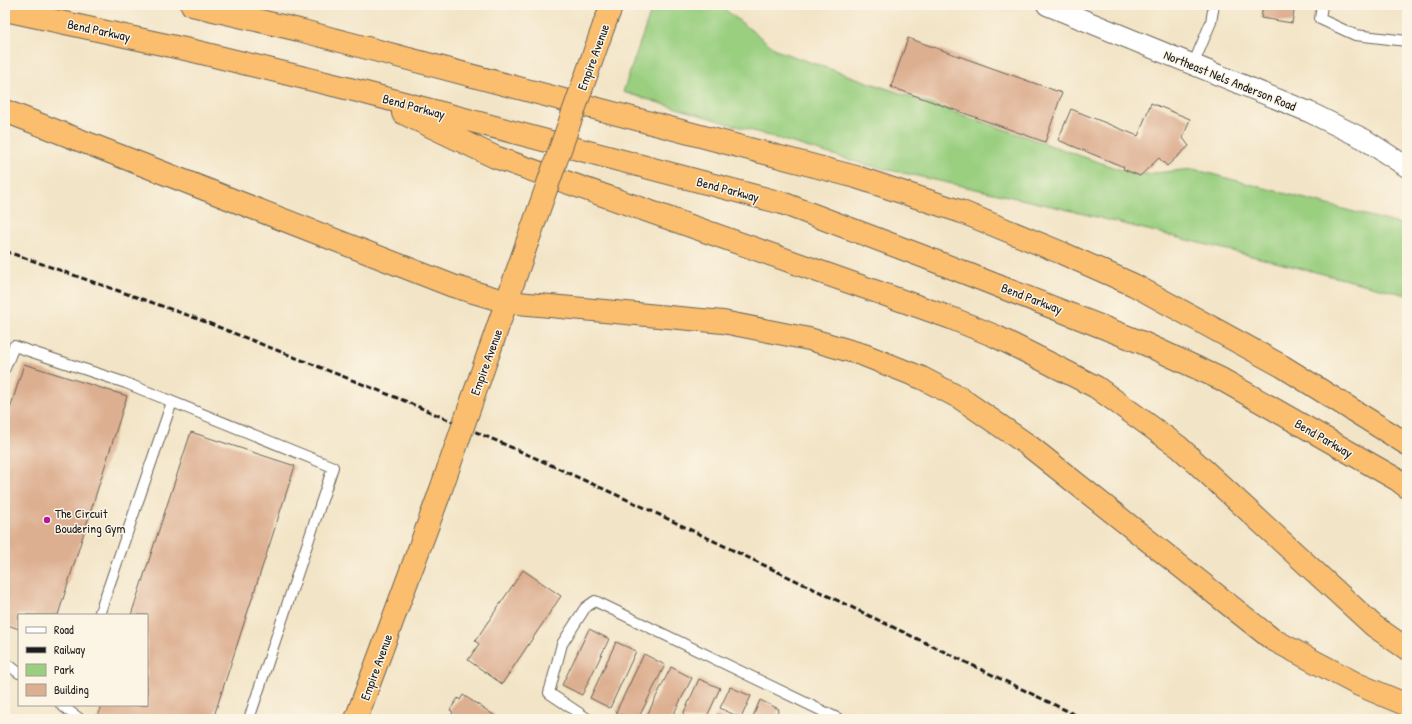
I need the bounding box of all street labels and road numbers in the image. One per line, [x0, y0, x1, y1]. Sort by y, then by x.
street label: Bend Parkway [66, 15, 133, 46]
street label: Empire Avenue [573, 21, 613, 93]
street label: Northeast Nels Anderson Road [1161, 45, 1299, 115]
street label: Bend Parkway [381, 89, 448, 123]
street label: Bend Parkway [695, 172, 762, 206]
street label: Bend Parkway [999, 278, 1066, 318]
street label: Empire Avenue [466, 326, 506, 398]
street label: Bend Parkway [1292, 414, 1357, 462]
street label: Empire Avenue [356, 631, 396, 703]

